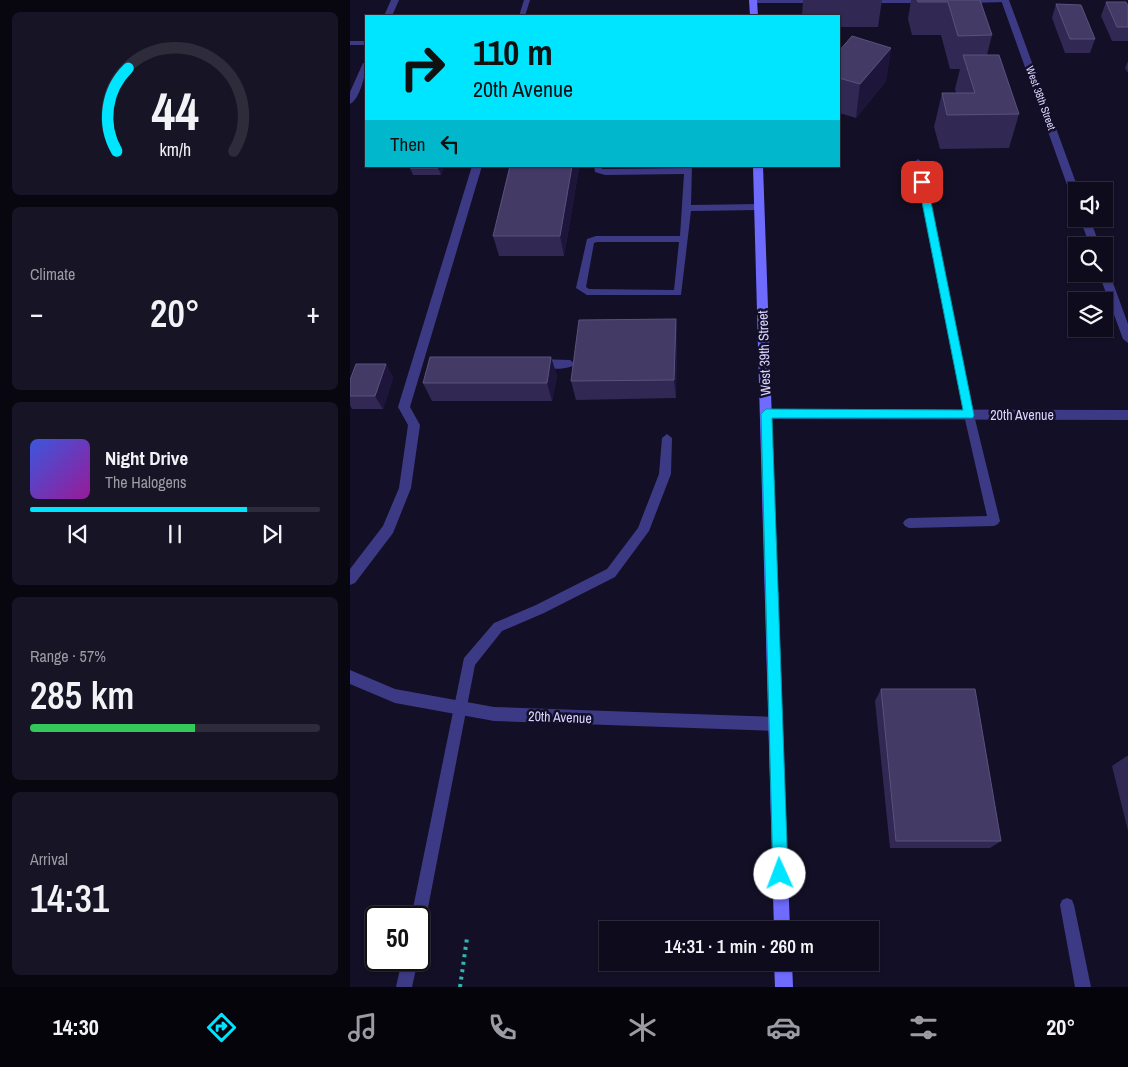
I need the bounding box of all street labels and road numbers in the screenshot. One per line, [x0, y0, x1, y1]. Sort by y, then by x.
street label: West 38th Street [1023, 64, 1059, 132]
street label: West 39th Street [754, 310, 774, 396]
street label: 20th Avenue [990, 406, 1054, 424]
street label: 20th Avenue [528, 707, 592, 727]

